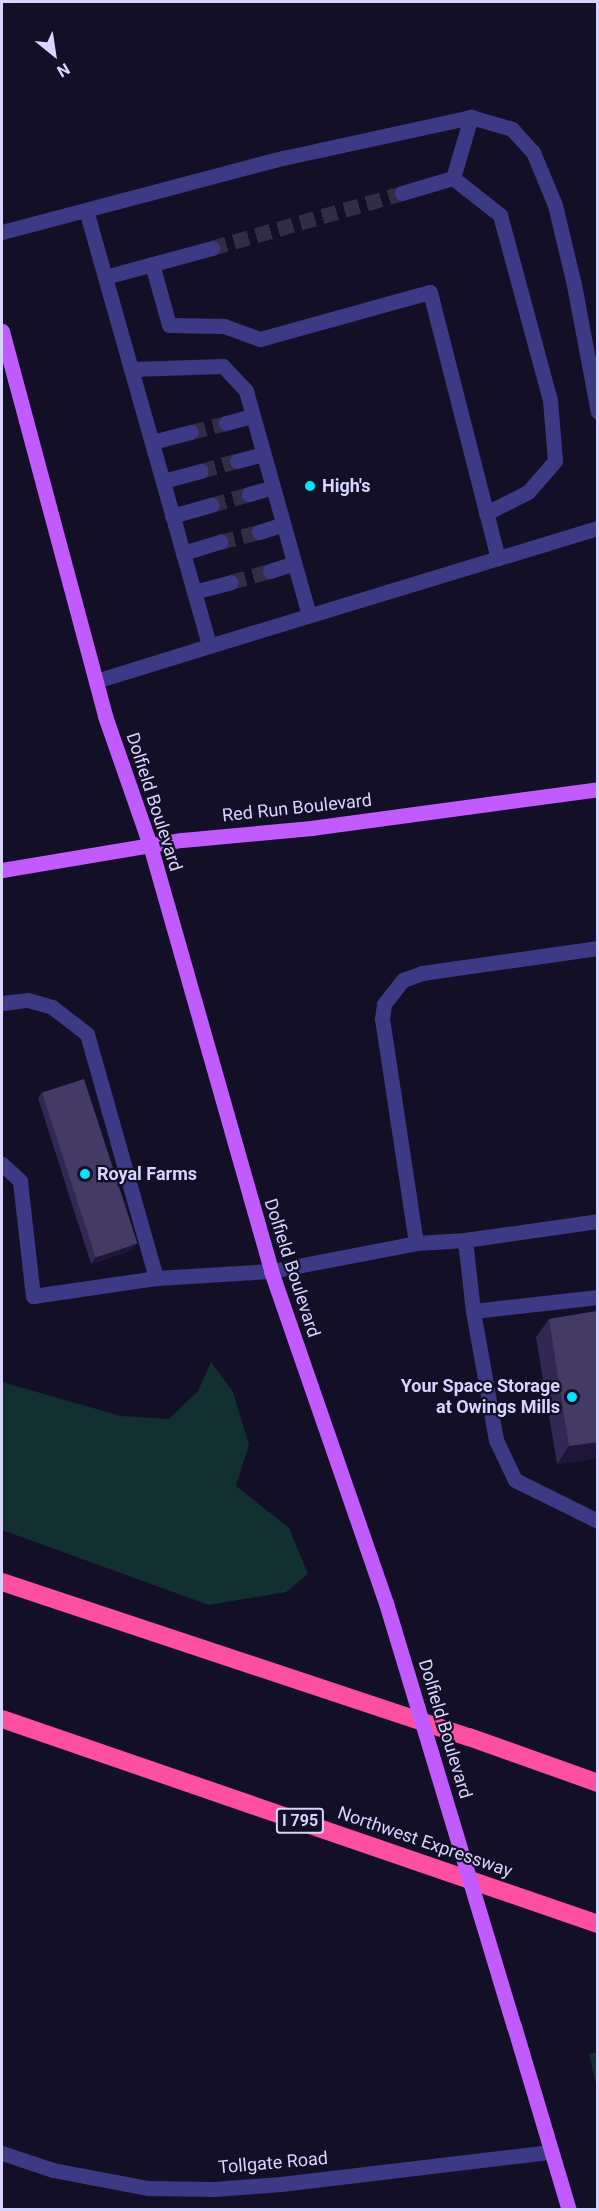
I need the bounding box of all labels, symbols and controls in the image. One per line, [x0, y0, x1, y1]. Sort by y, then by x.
north arrow [24, 24, 84, 84]
text: N [54, 59, 73, 81]
place label: High's [322, 475, 370, 497]
marker: High's [303, 479, 317, 493]
street label: Dolfield Boulevard [121, 730, 187, 874]
street label: Red Run Boulevard [221, 789, 373, 827]
place label: Royal Farms [97, 1163, 197, 1185]
marker: Royal Farms [78, 1167, 92, 1181]
street label: Dolfield Boulevard [259, 1196, 325, 1340]
place label: Your Space Storage at Owings Mills [401, 1376, 560, 1418]
marker: Your Space Storage at Owings Mills [565, 1390, 579, 1404]
street label: Dolfield Boulevard [414, 1657, 476, 1801]
street label: Northwest Expressway [335, 1802, 515, 1882]
road number: I 795 [274, 1808, 326, 1834]
street label: Tollgate Road [217, 2147, 329, 2179]

